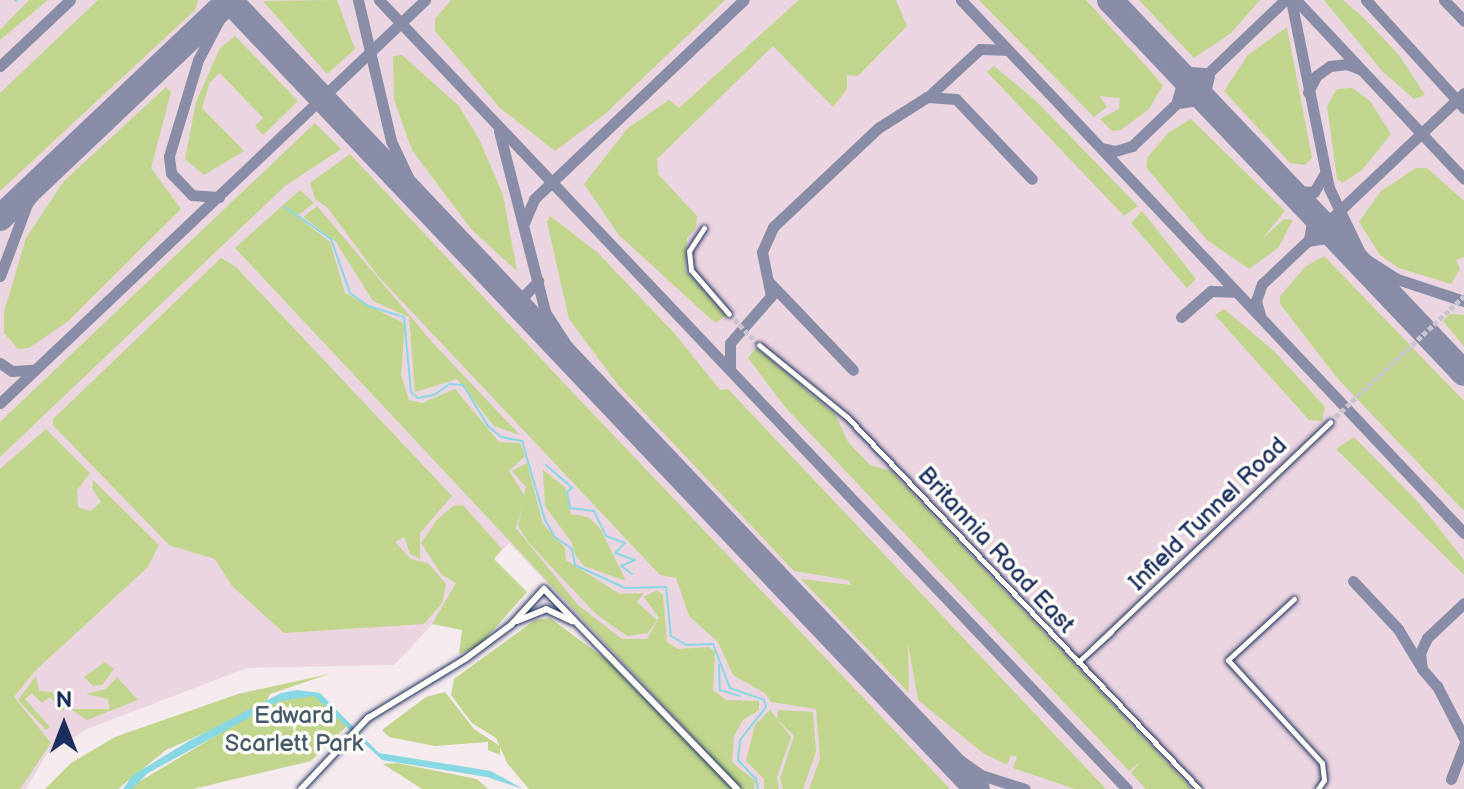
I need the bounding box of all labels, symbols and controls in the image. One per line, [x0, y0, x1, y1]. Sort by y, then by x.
street label: Infield Tunnel Road [1123, 431, 1293, 597]
street label: Britannia Road East [912, 461, 1080, 639]
north arrow [24, 685, 104, 765]
text: N [56, 687, 72, 714]
park label: Edward Scarlett Park [225, 702, 363, 758]

